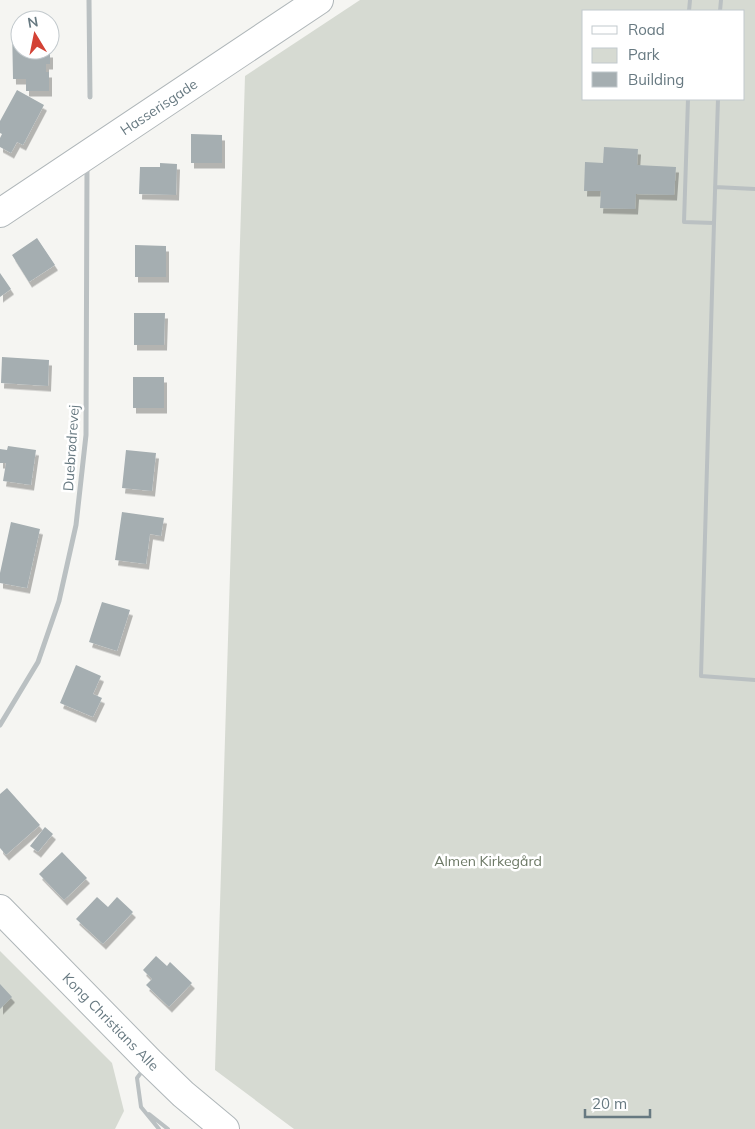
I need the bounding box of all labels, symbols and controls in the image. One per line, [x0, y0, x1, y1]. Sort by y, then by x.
north arrow [10, 10, 60, 60]
legend [582, 10, 745, 100]
text: N [26, 12, 40, 32]
text: Road [628, 20, 665, 39]
text: Park [628, 45, 660, 64]
text: Building [628, 70, 684, 89]
street label: Hasserisgade [117, 75, 201, 139]
street label: Duebrødrevej [59, 404, 83, 492]
park label: Almen Kirkegård [434, 852, 542, 870]
street label: Kong Christians Alle [59, 969, 163, 1075]
scale bar [585, 1086, 650, 1118]
text: 20 m [592, 1094, 627, 1113]

